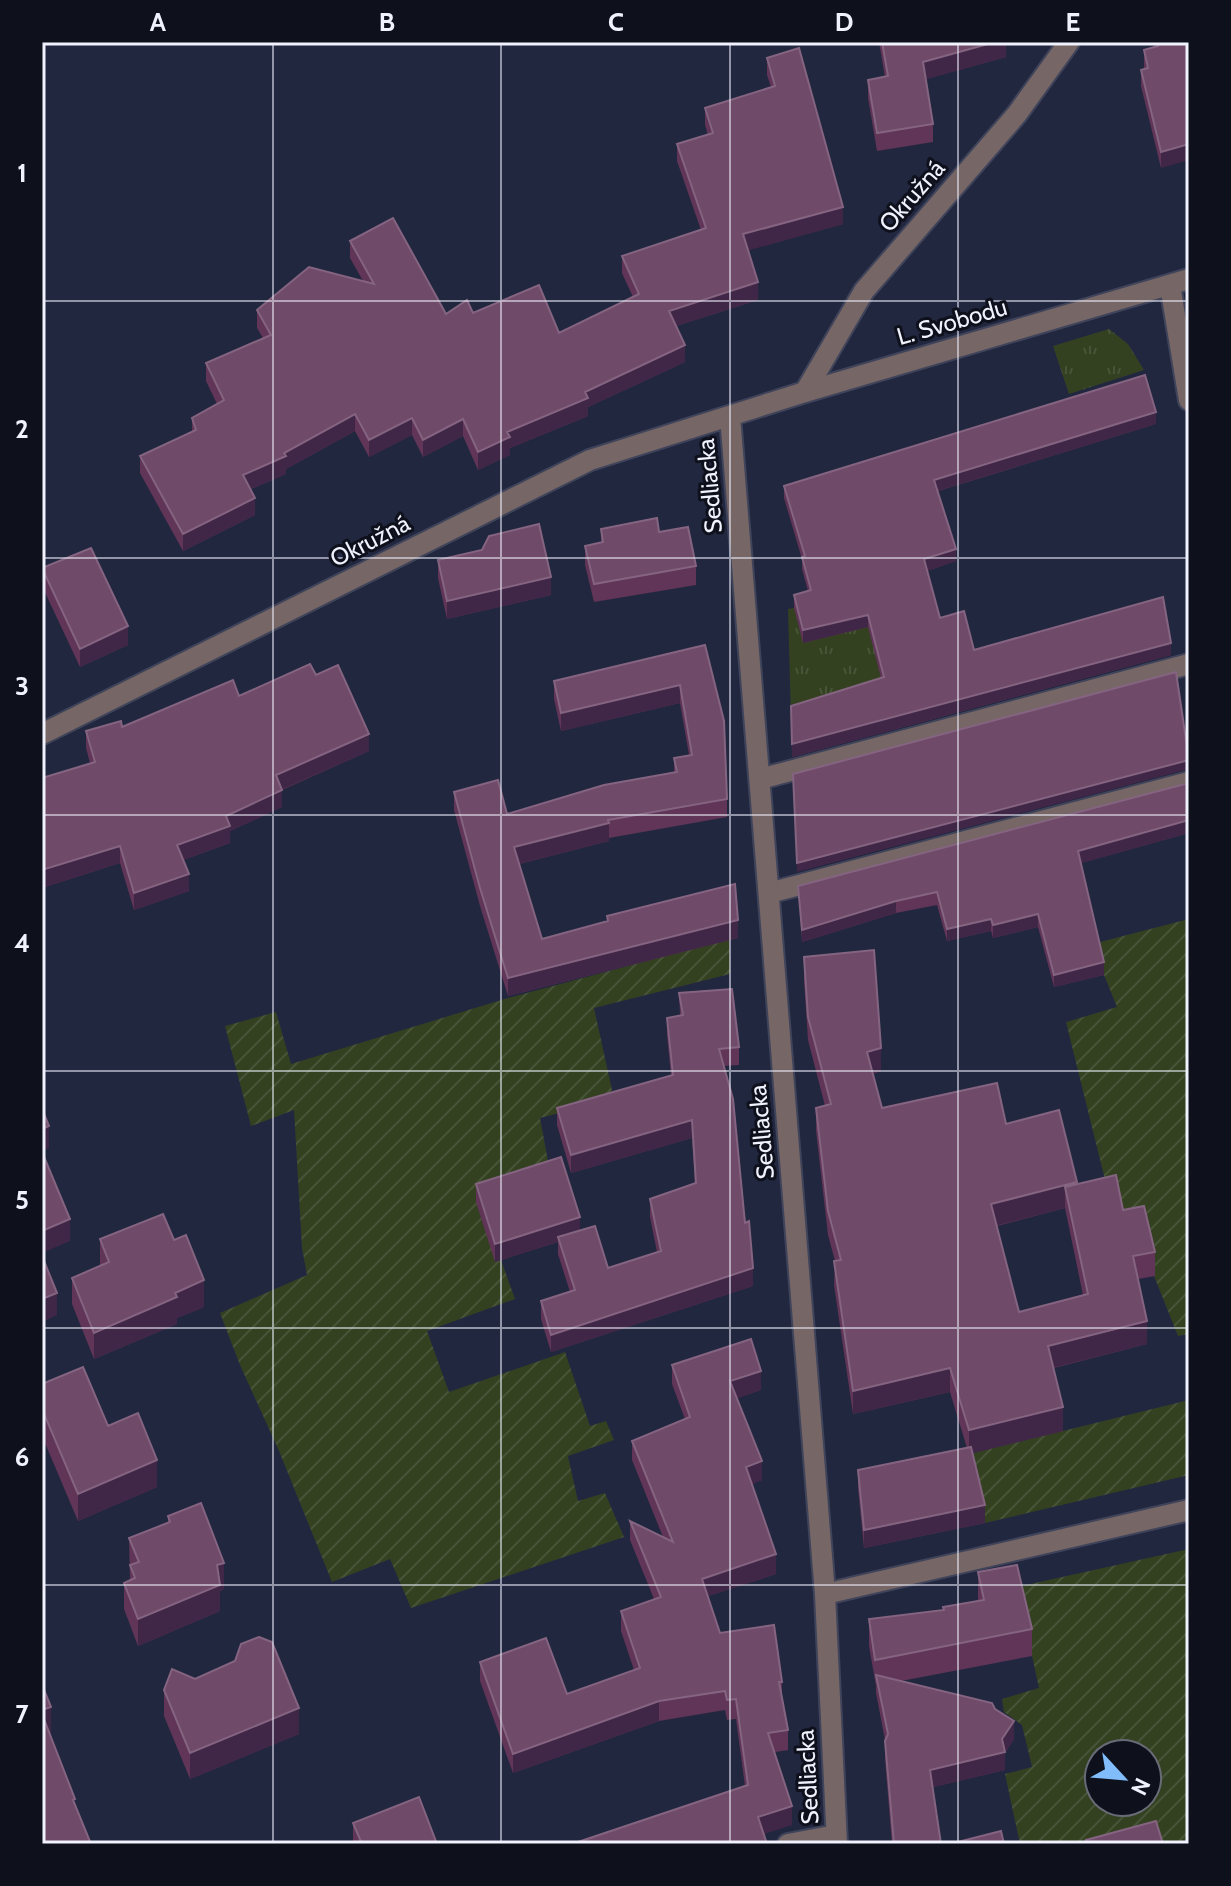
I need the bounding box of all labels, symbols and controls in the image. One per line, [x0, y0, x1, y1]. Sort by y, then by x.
text: A [150, 6, 167, 38]
text: B [379, 6, 395, 38]
text: C [608, 6, 624, 38]
text: D [835, 6, 853, 38]
text: E [1066, 6, 1080, 38]
street label: Okružná [873, 154, 951, 237]
text: 1 [17, 157, 27, 189]
street label: L. Svobodu [893, 292, 1010, 351]
text: 2 [15, 413, 29, 445]
street label: Sedliacka [691, 437, 728, 535]
street label: Okružná [325, 508, 415, 573]
text: 3 [15, 670, 29, 702]
text: 4 [14, 927, 30, 959]
street label: Sedliacka [743, 1083, 780, 1181]
text: 5 [15, 1184, 29, 1216]
text: 6 [15, 1441, 29, 1473]
text: 7 [15, 1698, 29, 1730]
street label: Sedliacka [791, 1728, 824, 1825]
north arrow [1083, 1738, 1163, 1818]
text: N [1125, 1774, 1156, 1799]

